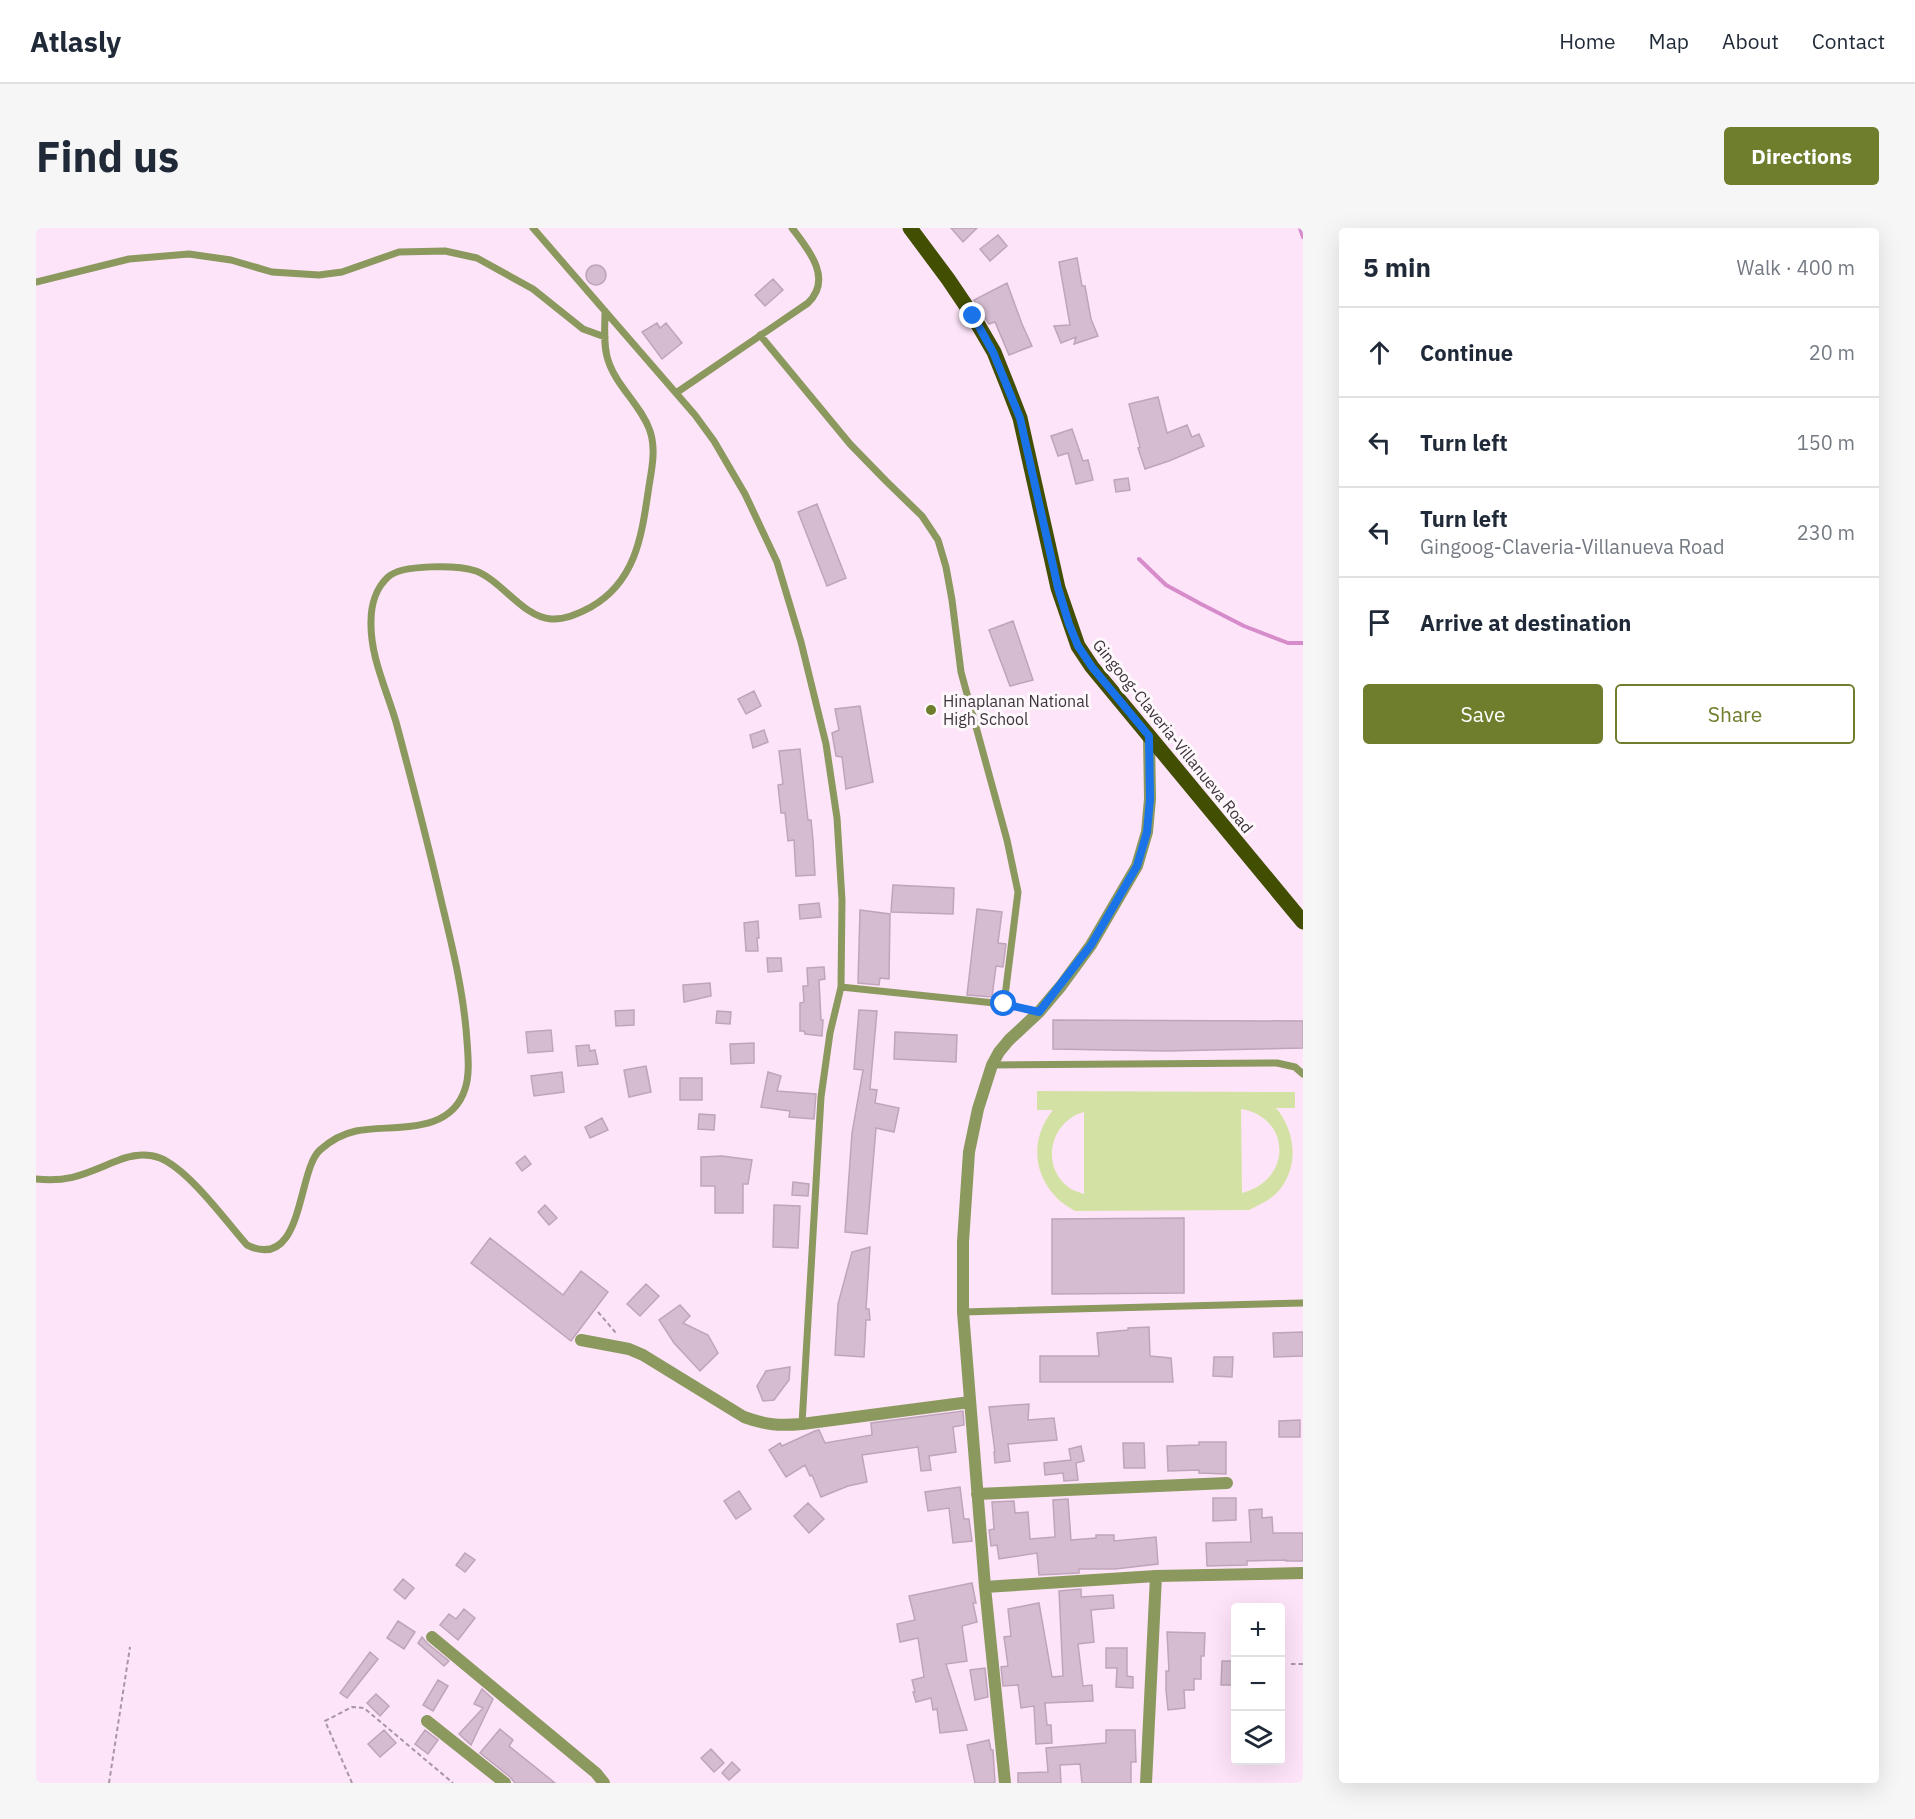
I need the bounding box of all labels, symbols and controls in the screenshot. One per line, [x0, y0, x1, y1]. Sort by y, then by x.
text: Atlasly [30, 23, 121, 60]
text: Home [1559, 27, 1616, 55]
text: Map [1649, 27, 1689, 55]
text: About [1722, 27, 1779, 55]
text: Contact [1812, 27, 1885, 55]
button: Directions [1724, 127, 1879, 185]
text: Find us [36, 129, 179, 184]
text: 5 min [1363, 250, 1431, 284]
text: Walk · 400 m [1737, 254, 1855, 281]
route end [959, 302, 985, 328]
icon: ahead [1363, 336, 1396, 369]
text: Continue [1420, 338, 1513, 367]
text: 20 m [1809, 339, 1855, 366]
icon: left [1363, 426, 1396, 459]
text: Turn left [1420, 428, 1508, 457]
text: 150 m [1797, 429, 1855, 456]
text: Turn left [1420, 504, 1508, 533]
icon: left [1363, 516, 1396, 549]
text: 230 m [1797, 519, 1855, 546]
text: Gingoog-Claveria-Villanueva Road [1420, 533, 1725, 560]
icon: arrive [1363, 606, 1396, 639]
text: Arrive at destination [1420, 608, 1631, 637]
street label: Gingoog-Claveria-Villanueva Road [1089, 635, 1257, 837]
button: Save [1363, 684, 1603, 744]
button: Share [1615, 684, 1855, 744]
place label: Hinaplanan National High School [943, 691, 1089, 729]
marker: Hinaplanan National High School [924, 703, 938, 717]
route start [990, 990, 1016, 1016]
map controls [1231, 1603, 1285, 1765]
button: + [1231, 1603, 1285, 1657]
button: − [1231, 1657, 1285, 1711]
button: layers [1231, 1711, 1285, 1765]

